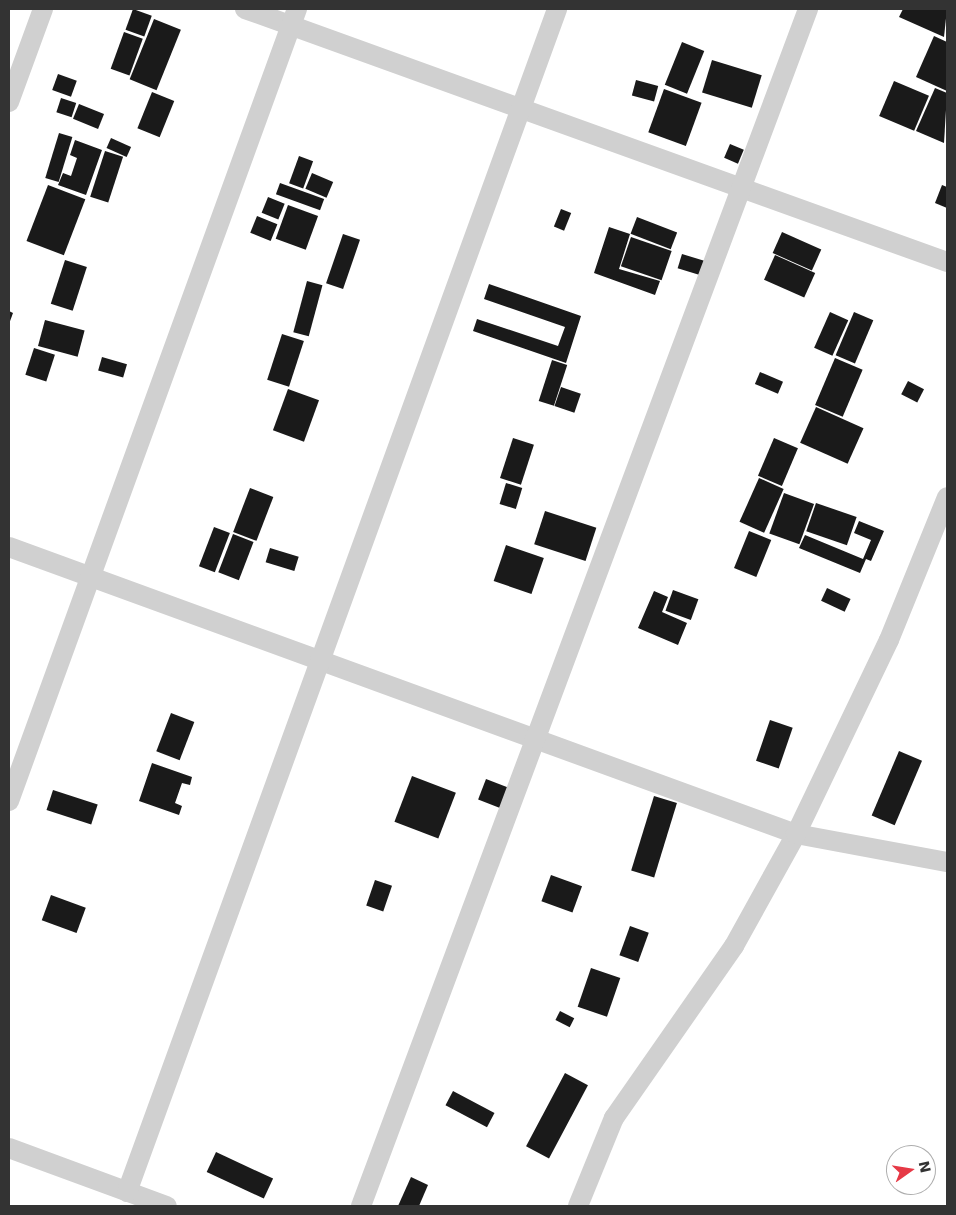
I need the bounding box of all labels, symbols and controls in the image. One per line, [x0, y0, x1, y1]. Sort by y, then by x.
north arrow [886, 1145, 936, 1195]
text: N [916, 1159, 934, 1174]

